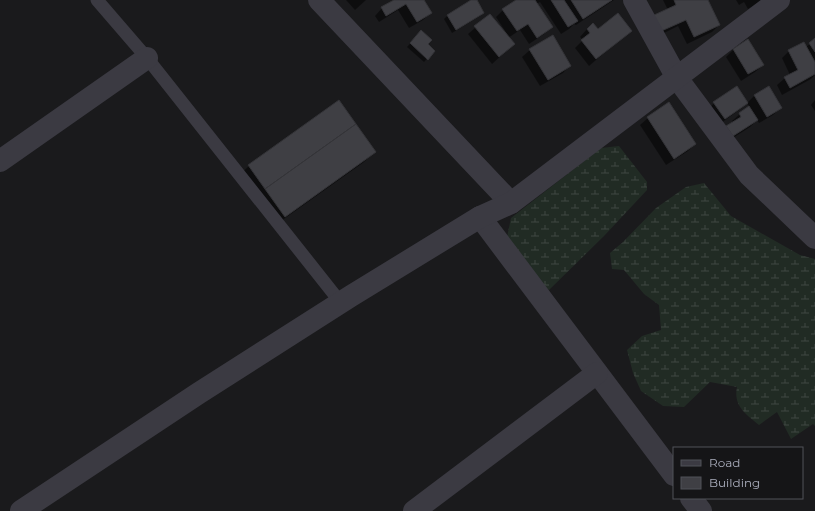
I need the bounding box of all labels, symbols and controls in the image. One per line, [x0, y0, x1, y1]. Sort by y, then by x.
legend [673, 447, 803, 499]
text: Road [709, 455, 740, 470]
text: Building [709, 475, 760, 490]

